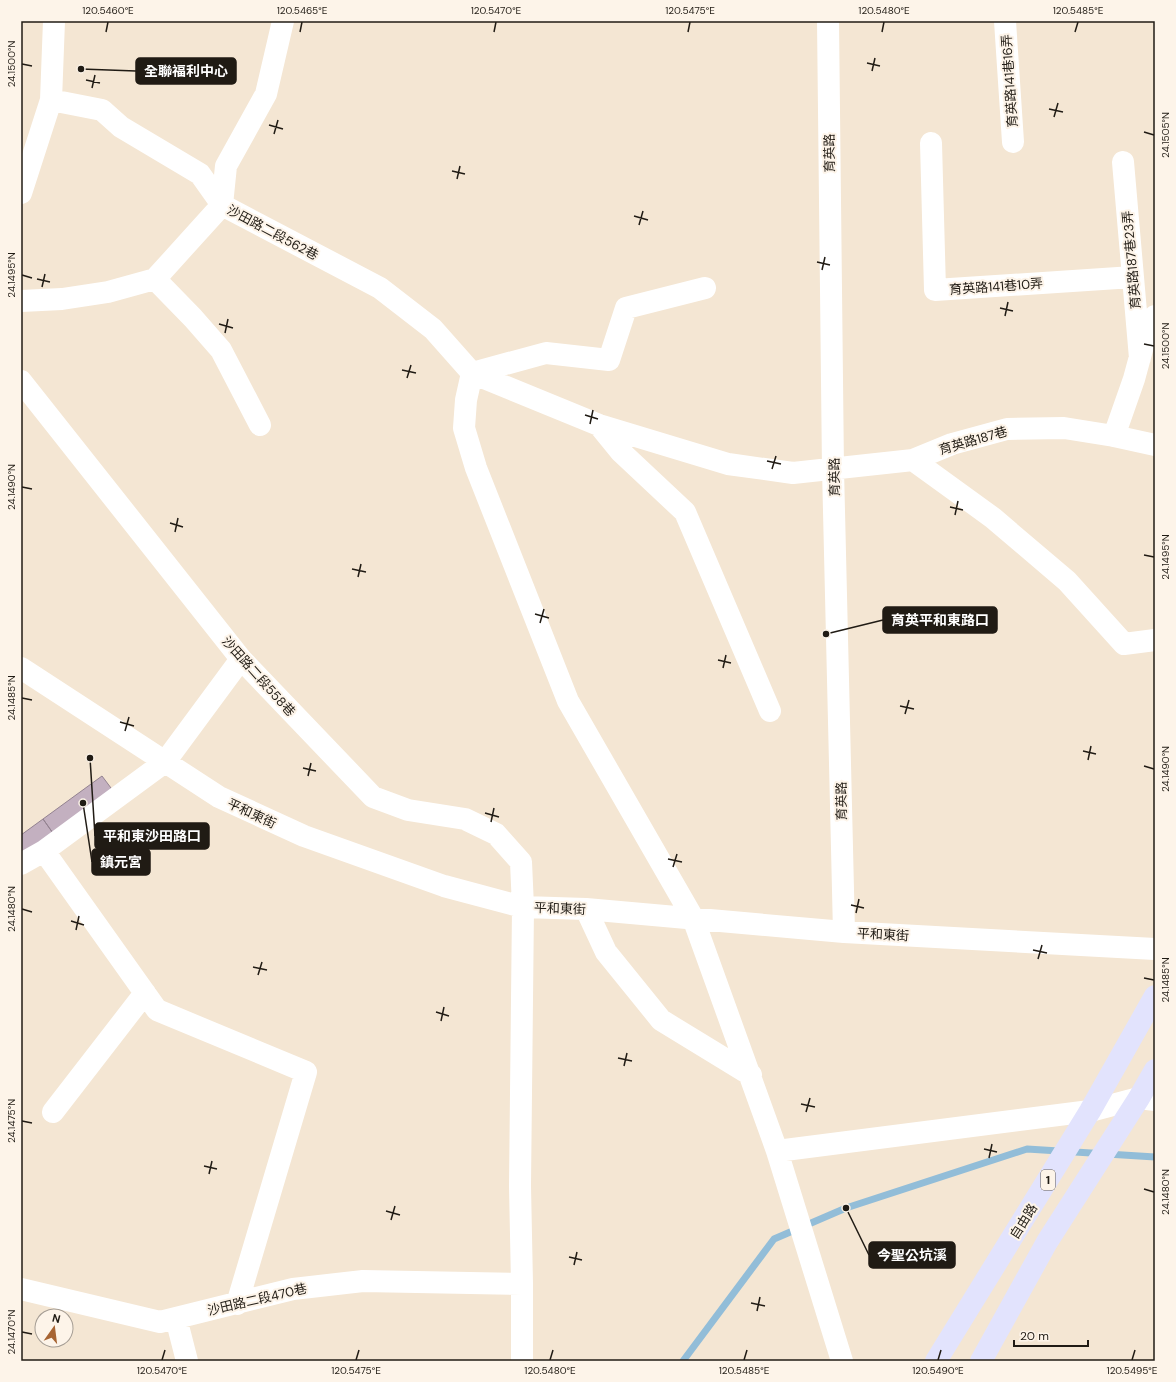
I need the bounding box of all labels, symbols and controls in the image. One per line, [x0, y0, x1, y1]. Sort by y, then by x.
text: 120.5460°E [82, 4, 134, 17]
text: 120.5465°E [277, 4, 328, 17]
text: 120.5470°E [471, 4, 522, 17]
text: 120.5475°E [665, 4, 715, 17]
text: 120.5480°E [858, 4, 910, 17]
text: 120.5485°E [1053, 4, 1104, 17]
street label: 育英路141巷16弄 [998, 34, 1021, 128]
text: 24.1500°N [5, 41, 18, 87]
callout: 全聯福利中心 [136, 58, 236, 84]
text: 全聯福利中心 [144, 62, 228, 80]
text: 24.1505°N [1159, 112, 1172, 158]
street label: 育英路 [821, 133, 838, 173]
street label: 沙田路二段562巷 [224, 201, 321, 264]
street label: 育英路187巷23弄 [1119, 210, 1144, 310]
text: 24.1495°N [5, 252, 18, 298]
street label: 育英路141巷10弄 [949, 275, 1043, 298]
text: 24.1500°N [1159, 323, 1172, 369]
street label: 育英路187巷 [937, 423, 1009, 458]
street label: 育英路 [826, 457, 843, 497]
text: 24.1490°N [5, 464, 18, 510]
text: 24.1495°N [1159, 534, 1172, 580]
callout: 育英平和東路口 [883, 607, 997, 633]
text: 育英平和東路口 [891, 611, 989, 629]
street label: 沙田路二段558巷 [218, 633, 299, 720]
text: 24.1485°N [5, 675, 18, 721]
text: 24.1490°N [1159, 746, 1172, 792]
street label: 育英路 [833, 781, 850, 821]
street label: 平和東街 [225, 795, 279, 832]
callout: 平和東沙田路口 [95, 823, 209, 849]
text: 平和東沙田路口 [103, 827, 201, 845]
callout: 鎮元宮 [92, 849, 150, 875]
text: 鎮元宮 [100, 853, 142, 871]
text: 24.1480°N [5, 886, 18, 932]
street label: 平和東街 [534, 899, 586, 918]
street label: 平和東街 [857, 925, 909, 944]
text: 24.1485°N [1159, 957, 1172, 1003]
text: 24.1475°N [5, 1099, 18, 1143]
text: 24.1480°N [1159, 1169, 1172, 1215]
road number: 1 [1041, 1170, 1055, 1190]
street label: 自由路 [1006, 1200, 1041, 1242]
callout: 今聖公坑溪 [869, 1242, 955, 1268]
text: 今聖公坑溪 [877, 1246, 947, 1264]
street label: 沙田路二段470巷 [206, 1280, 308, 1319]
north arrow [34, 1308, 74, 1348]
text: 24.1470°N [5, 1309, 18, 1354]
text: N [51, 1311, 62, 1326]
scale bar [1014, 1322, 1088, 1348]
text: 20 m [1020, 1328, 1049, 1344]
text: 120.5470°E [137, 1364, 188, 1377]
text: 120.5475°E [331, 1364, 381, 1377]
text: 120.5480°E [524, 1364, 576, 1377]
text: 120.5485°E [719, 1364, 770, 1377]
text: 120.5490°E [912, 1364, 964, 1377]
text: 120.5495°E [1107, 1364, 1158, 1377]

